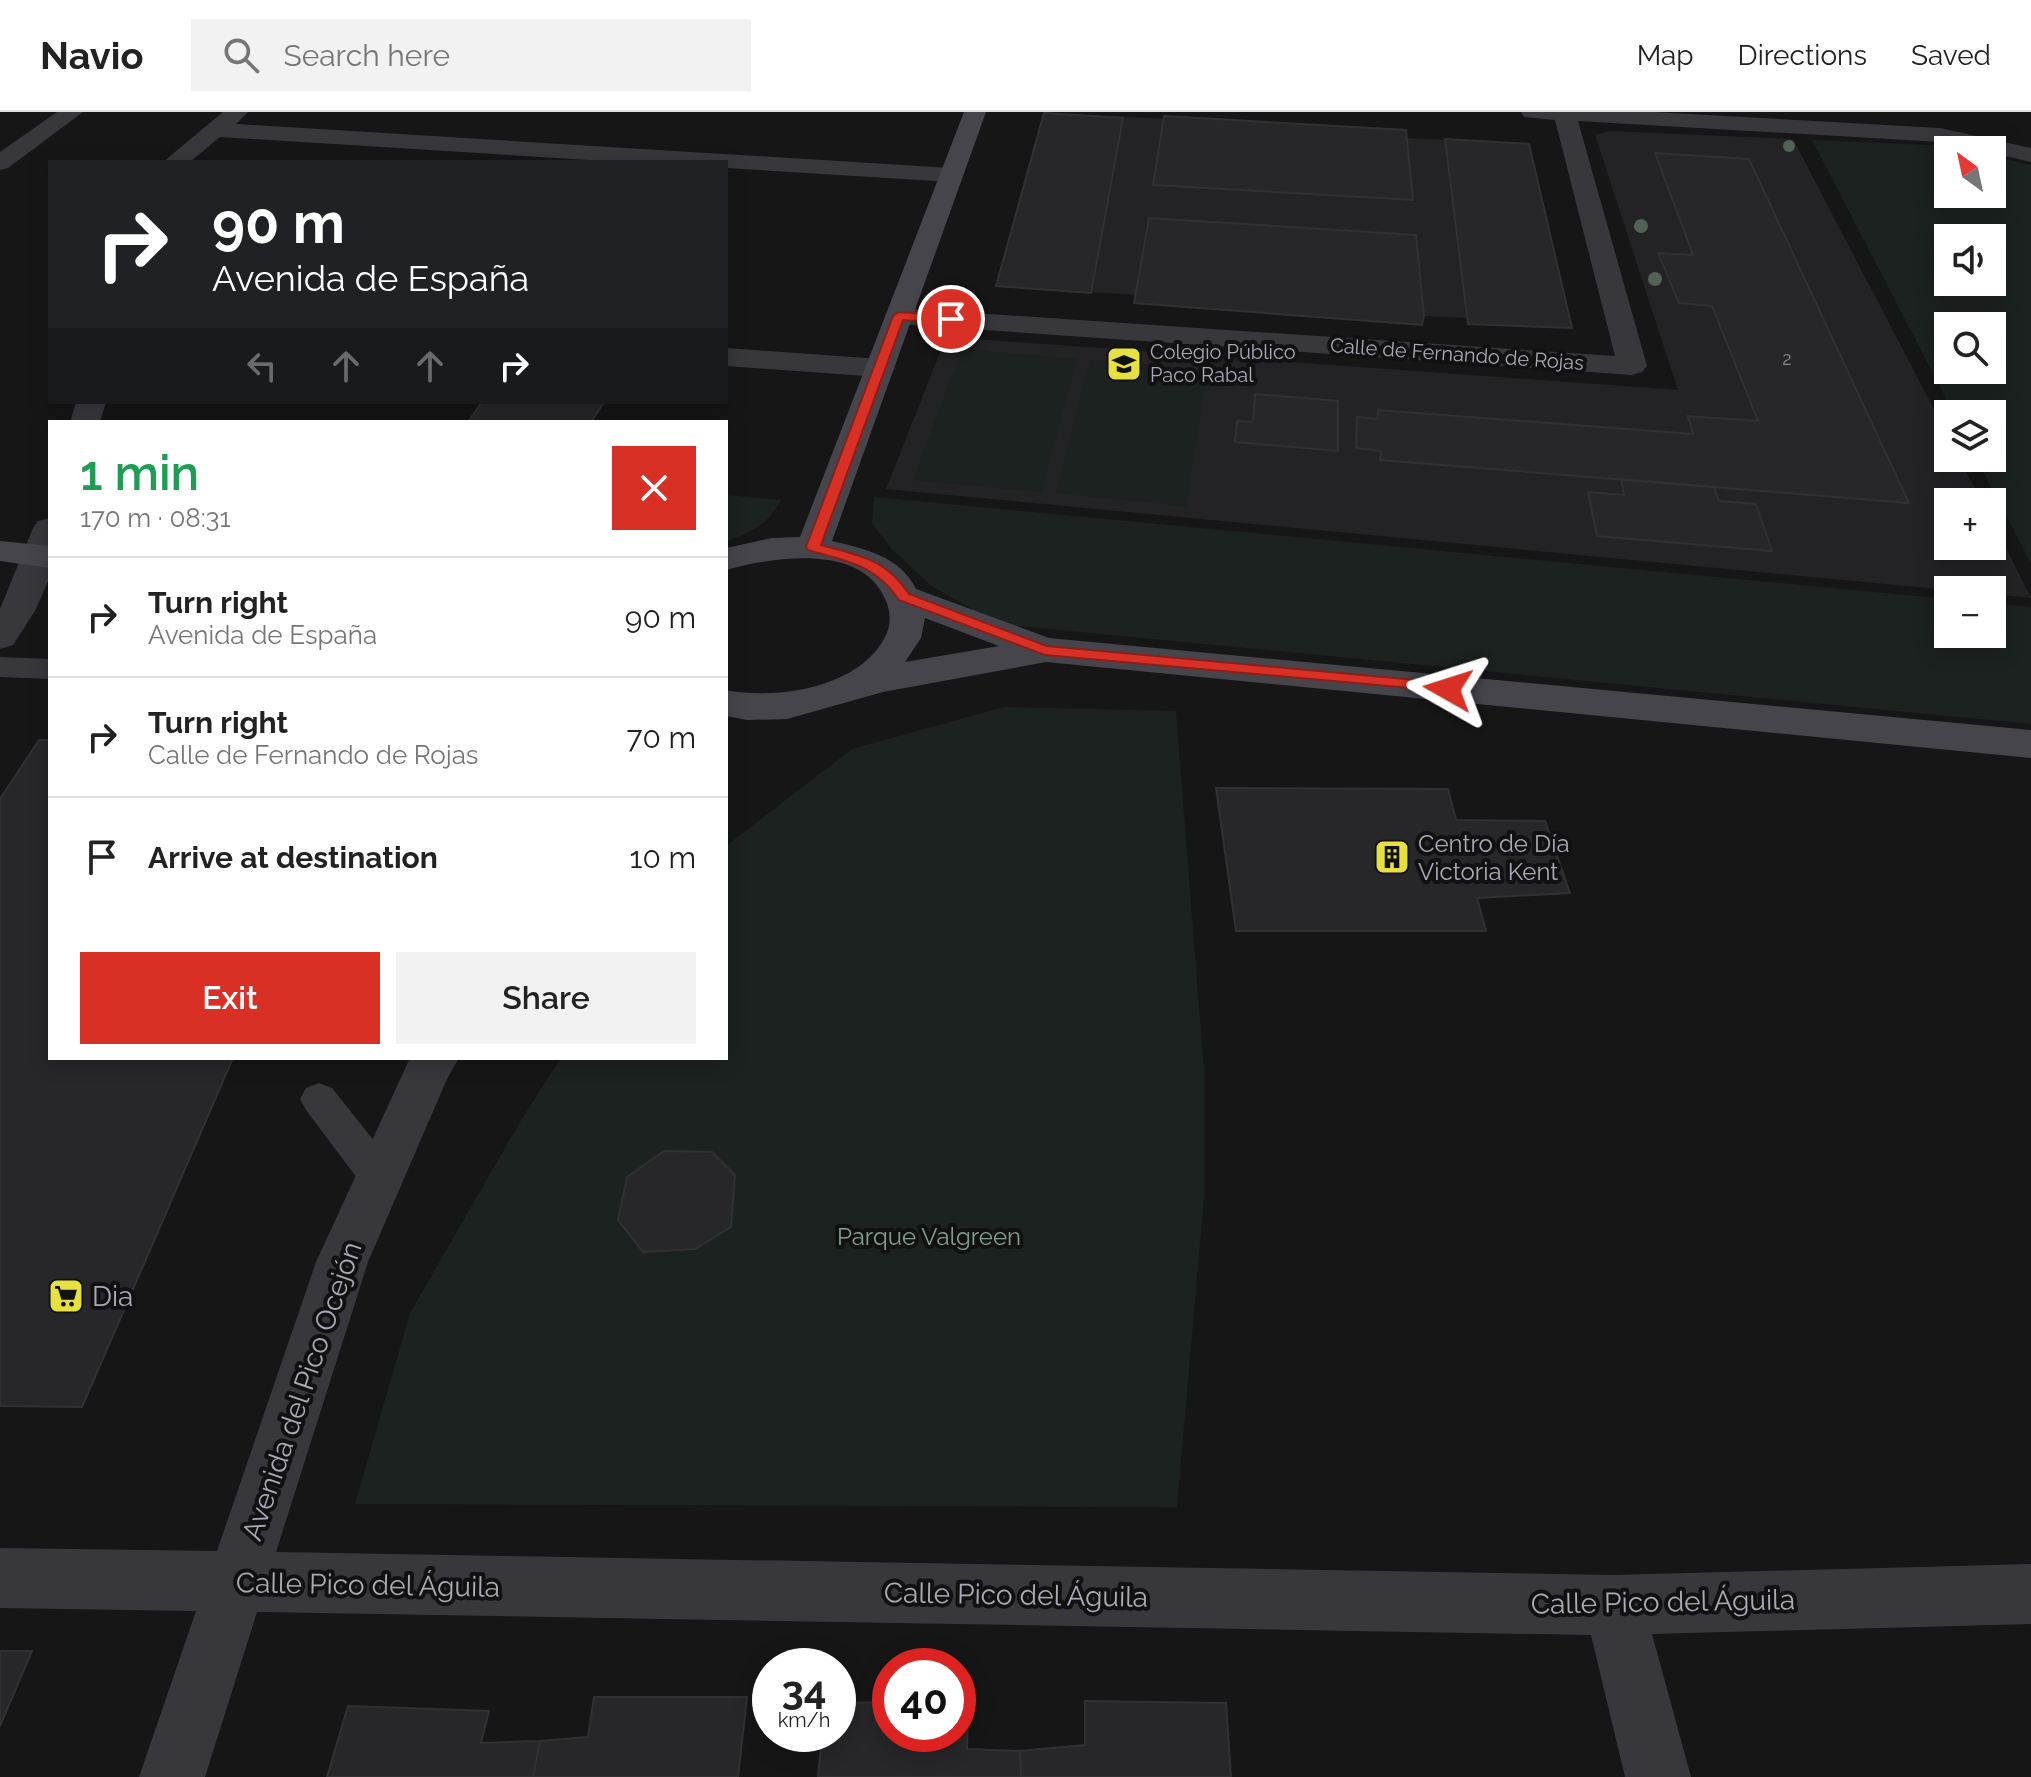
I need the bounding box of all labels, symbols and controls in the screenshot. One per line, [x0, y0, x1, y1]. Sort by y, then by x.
search box [191, 19, 751, 91]
text: Navio [40, 33, 143, 78]
icon: search [219, 33, 263, 77]
text: Search here [283, 38, 450, 73]
text: Map [1637, 39, 1694, 72]
text: Directions [1738, 39, 1867, 72]
text: Saved [1911, 39, 1991, 72]
north arrow [1934, 136, 2006, 208]
map controls [1934, 136, 2006, 648]
text: 90 m [212, 190, 345, 256]
icon: right [80, 192, 184, 296]
button: sound [1934, 224, 2006, 296]
text: Avenida de España [212, 257, 529, 299]
pin [917, 285, 985, 353]
icon: arrive [929, 297, 973, 341]
button: search [1934, 312, 2006, 384]
street label: Calle de Fernando de Rojas [1329, 333, 1585, 375]
place label: Colegio Público Paco Rabal [1150, 340, 1296, 387]
icon: left [240, 344, 284, 388]
icon: ahead [324, 344, 368, 388]
icon: ahead [408, 344, 452, 388]
icon: right [492, 344, 536, 388]
school or university icon: Colegio Público Paco Rabal [1105, 345, 1143, 383]
house number: 2 [1782, 348, 1792, 369]
button: layers [1934, 400, 2006, 472]
text: 1 min [80, 445, 199, 501]
button: close [612, 446, 696, 530]
button: + [1934, 488, 2006, 560]
text: 170 m · 08:31 [80, 503, 231, 533]
button: − [1934, 576, 2006, 648]
text: Turn right [148, 585, 288, 620]
icon: right [80, 595, 124, 639]
text: 90 m [625, 600, 696, 635]
text: Avenida de España [148, 620, 377, 650]
position arrow [1406, 647, 1490, 731]
text: Turn right [148, 705, 288, 740]
icon: right [80, 715, 124, 759]
text: 70 m [626, 720, 696, 755]
text: Calle de Fernando de Rojas [148, 740, 478, 770]
place label: Centro de Día Victoria Kent [1418, 829, 1570, 886]
icon: arrive [80, 835, 124, 879]
building icon: Centro de Día Victoria Kent [1373, 838, 1411, 876]
text: Arrive at destination [148, 840, 438, 875]
text: 10 m [630, 840, 696, 875]
button: Exit [80, 952, 380, 1044]
button: Share [396, 952, 696, 1044]
park label: Parque Valgreen [837, 1222, 1021, 1251]
street label: Avenida del Pico Ocejón [235, 1237, 369, 1545]
supermarket icon: Dia [47, 1277, 85, 1315]
place label: Dia [92, 1280, 133, 1313]
street label: Calle Pico del Águila [236, 1566, 500, 1604]
street label: Calle Pico del Águila [884, 1576, 1148, 1614]
street label: Calle Pico del Águila [1531, 1583, 1795, 1621]
speed limit sign: 40 [872, 1648, 976, 1752]
text: 34 [781, 1666, 827, 1713]
text: km/h [778, 1708, 830, 1732]

